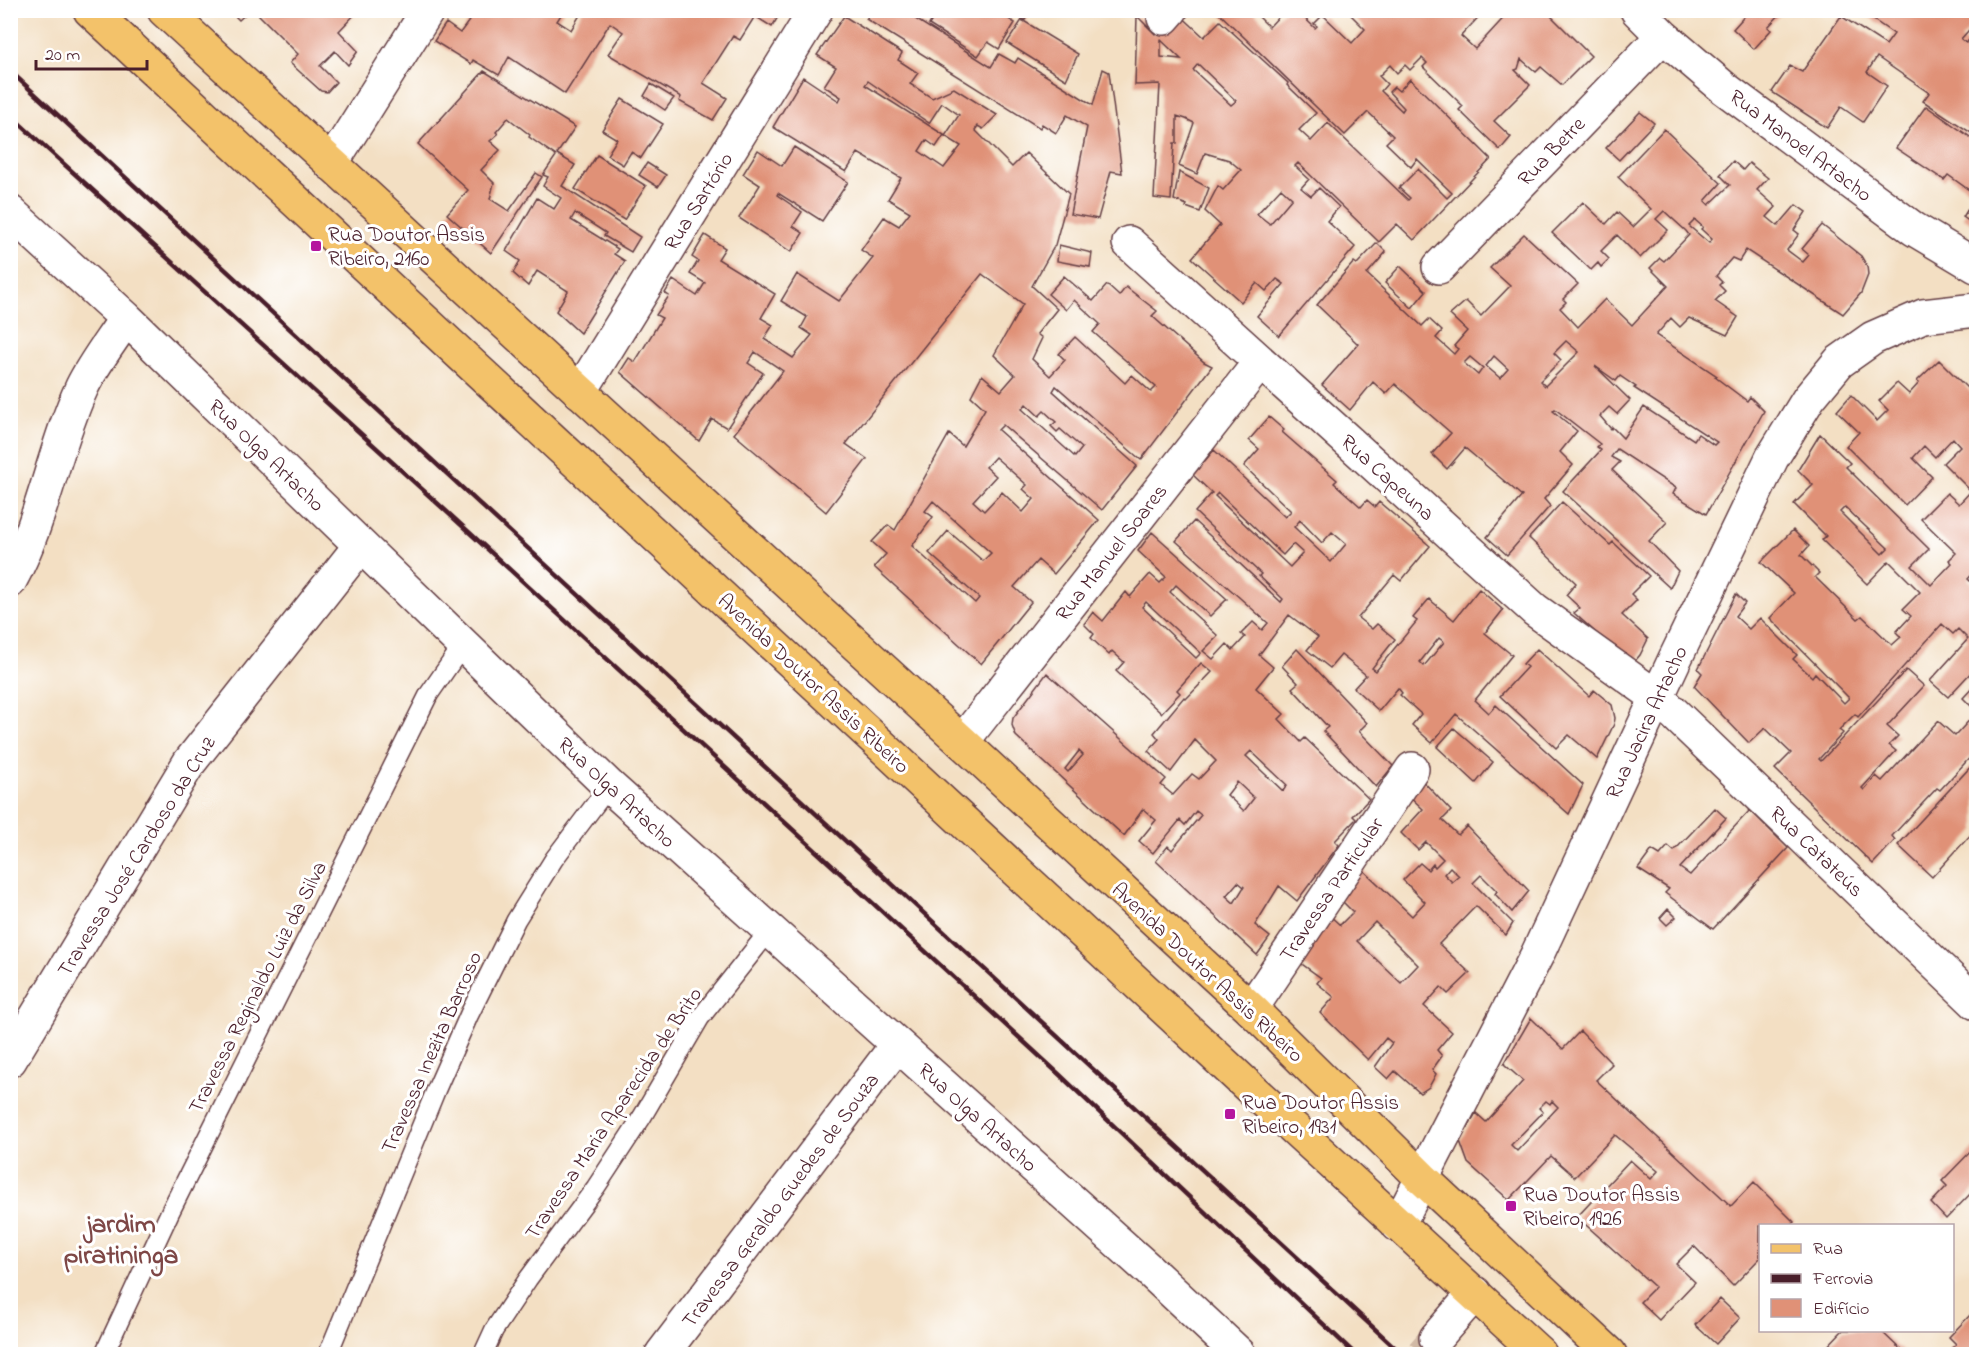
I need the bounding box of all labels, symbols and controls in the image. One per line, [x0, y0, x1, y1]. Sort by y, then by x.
scale bar [36, 33, 147, 71]
text: 20 m [45, 43, 80, 69]
street label: Rua Manoel Artacho [1722, 83, 1877, 210]
street label: Rua Betre [1512, 110, 1594, 194]
street label: Rua Sartório [658, 147, 742, 257]
place label: Rua Doutor Assis Ribeiro, 2160 [328, 221, 485, 275]
marker: Rua Doutor Assis Ribeiro, 2160 [309, 239, 323, 253]
street label: Rua Olga Artacho [199, 393, 331, 521]
street label: Rua Capeuna [1333, 428, 1440, 529]
street label: Rua Manuel Soares [1049, 478, 1176, 628]
street label: Avenida Doutor Assis Ribeiro [710, 587, 915, 782]
street label: Rua Jacira Artacho [1599, 641, 1697, 804]
street label: Travessa José Cardoso da Cruz [51, 731, 224, 983]
street label: Rua Olga Artacho [549, 731, 681, 858]
street label: Rua Catateús [1762, 800, 1869, 905]
street label: Travessa Particular [1273, 812, 1392, 968]
street label: Travessa Reginaldo Luiz da Silva [182, 857, 337, 1120]
street label: Avenida Doutor Assis Ribeiro [1104, 876, 1309, 1071]
street label: Travessa Inezita Barroso [375, 947, 491, 1158]
street label: Travessa Maria Aparecida de Brito [519, 982, 711, 1246]
street label: Rua Olga Artacho [909, 1057, 1043, 1182]
street label: Travessa Geraldo Guedes de Souza [676, 1067, 888, 1335]
place label: Rua Doutor Assis Ribeiro, 1931 [1242, 1089, 1399, 1143]
marker: Rua Doutor Assis Ribeiro, 1931 [1223, 1107, 1237, 1121]
place label: Rua Doutor Assis Ribeiro, 1926 [1523, 1181, 1680, 1235]
marker: Rua Doutor Assis Ribeiro, 1926 [1504, 1199, 1518, 1213]
district label: jardim piratininga [64, 1206, 178, 1277]
legend [1759, 1224, 1954, 1332]
text: Rua [1813, 1237, 1843, 1263]
text: Ferrovia [1812, 1267, 1873, 1293]
text: Edifício [1813, 1297, 1869, 1323]

